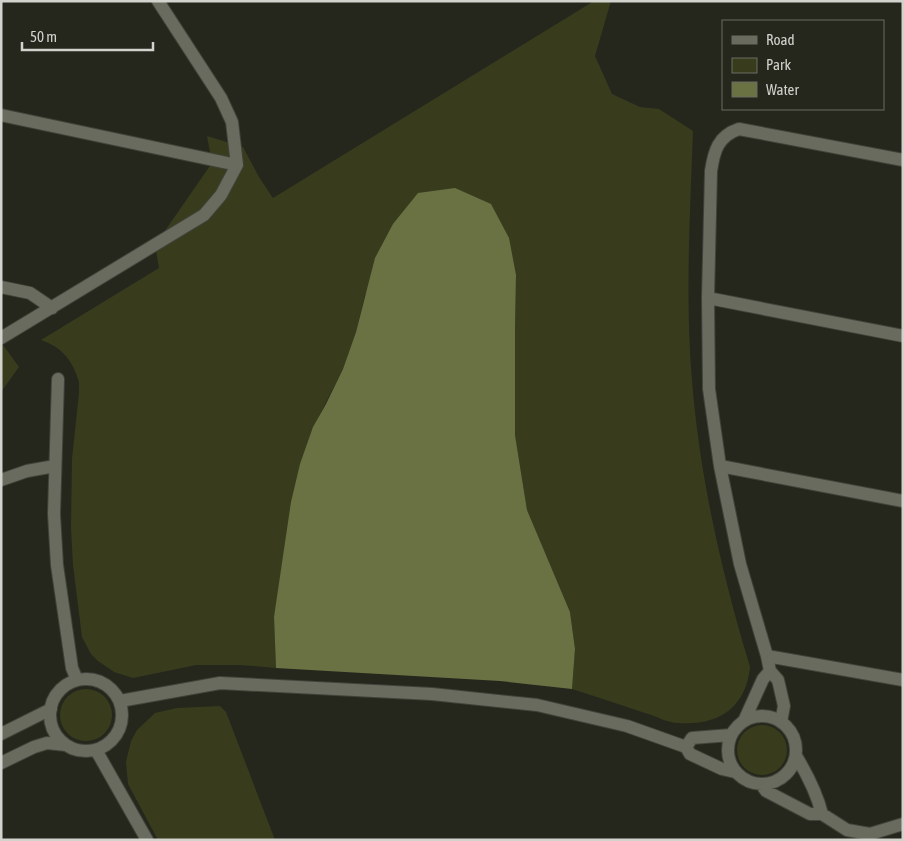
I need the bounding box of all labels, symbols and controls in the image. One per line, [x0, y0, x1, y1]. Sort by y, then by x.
scale bar [22, 20, 154, 52]
legend [722, 20, 884, 110]
text: 50 m [30, 28, 57, 45]
text: Road [766, 31, 795, 48]
text: Park [766, 56, 791, 73]
text: Water [766, 81, 799, 98]

